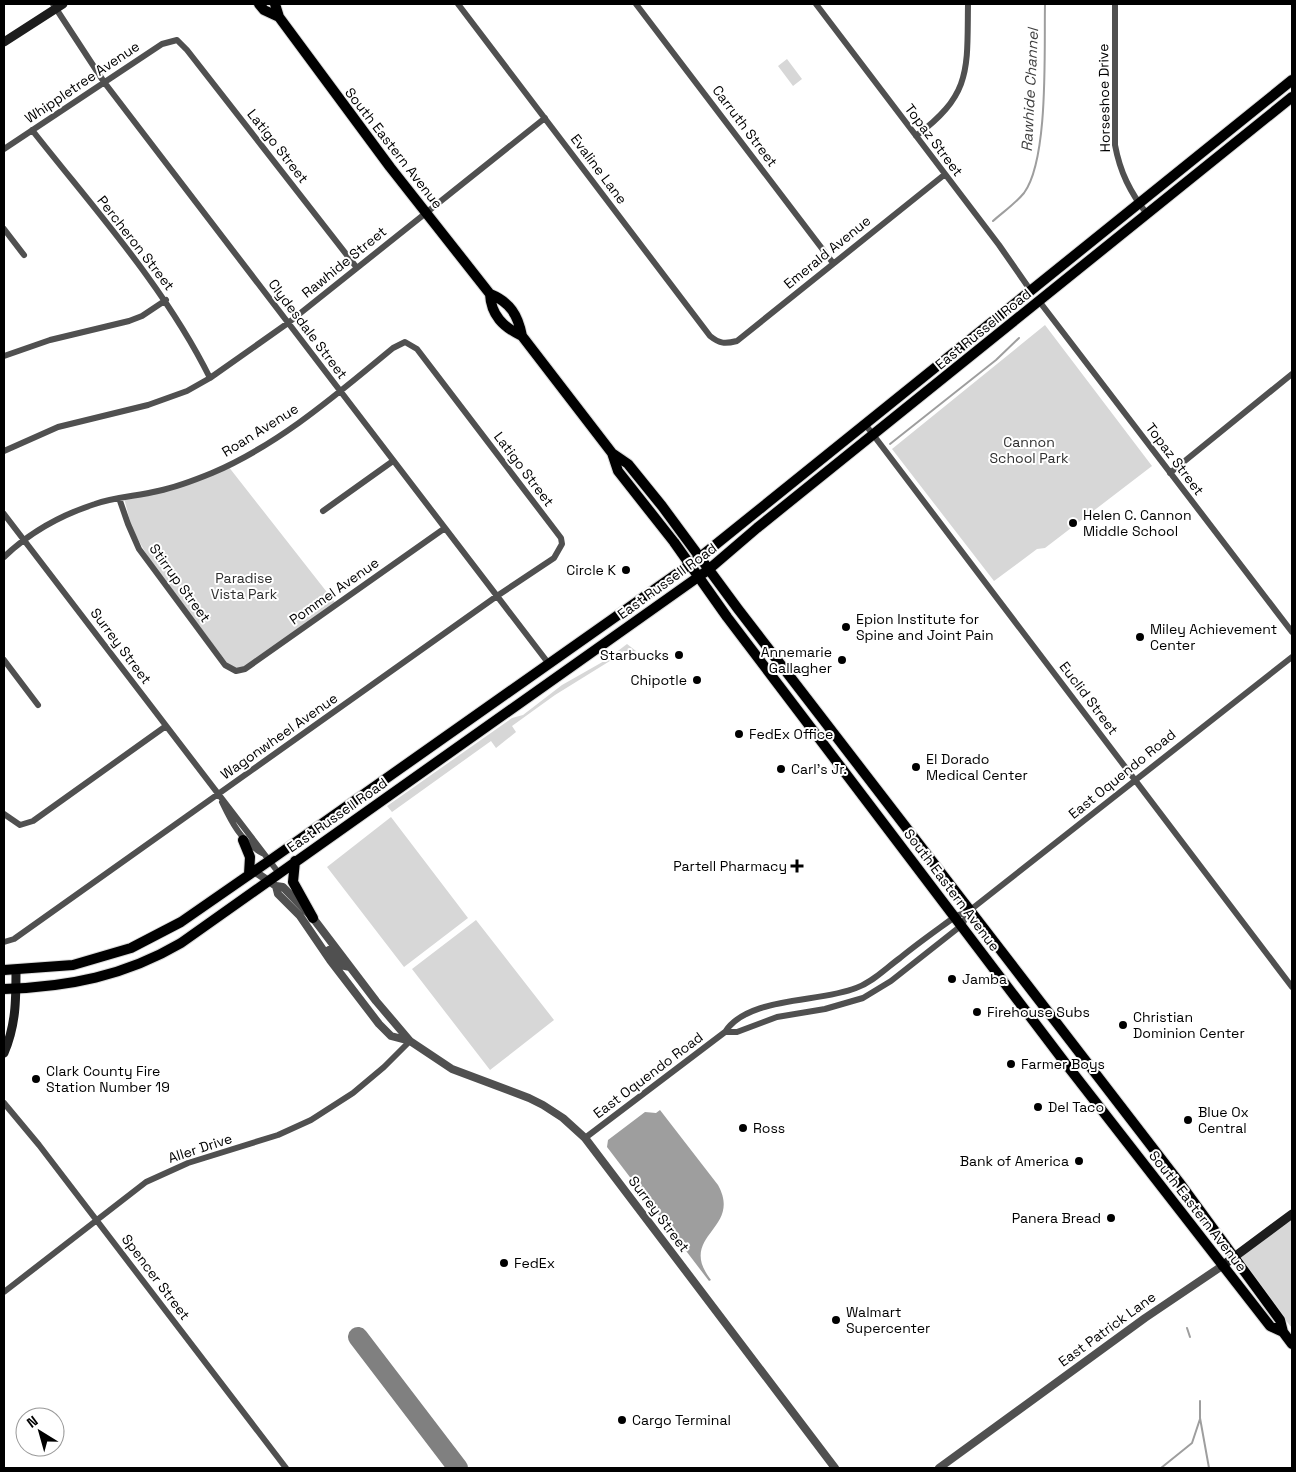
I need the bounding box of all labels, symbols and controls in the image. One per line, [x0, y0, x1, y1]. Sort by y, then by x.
water label: Rawhide Channel [1017, 25, 1042, 152]
street label: Whippletree Avenue [21, 37, 143, 127]
street label: Horseshoe Drive [1094, 44, 1114, 152]
street label: Carruth Street [708, 82, 782, 170]
street label: South Eastern Avenue [341, 84, 447, 212]
street label: Topaz Street [901, 100, 967, 180]
street label: Latigo Street [243, 105, 313, 187]
street label: Evaline Lane [567, 130, 631, 208]
street label: Percheron Street [93, 192, 179, 294]
street label: Emerald Avenue [780, 211, 874, 293]
street label: Rawhide Street [298, 222, 390, 302]
street label: Clydesdale Street [264, 275, 352, 383]
street label: East Russell Road [931, 285, 1035, 373]
street label: Roan Avenue [218, 399, 302, 461]
street label: Topaz Street [1142, 419, 1208, 499]
street label: Latigo Street [490, 428, 558, 510]
park label: Cannon School Park [990, 433, 1069, 467]
place label: Helen C. Cannon Middle School [1083, 506, 1191, 540]
marker: Helen C. Cannon Middle School [1067, 517, 1079, 529]
street label: East Russell Road [614, 539, 720, 623]
street label: Stirrup Street [145, 540, 215, 626]
street label: Pommel Avenue [286, 553, 382, 629]
place label: Circle K [566, 561, 616, 579]
marker: Circle K [620, 564, 632, 576]
park label: Paradise Vista Park [211, 569, 278, 603]
street label: Surrey Street [87, 604, 155, 688]
place label: Epion Institute for Spine and Joint Pain [856, 610, 994, 644]
place label: Miley Achievement Center [1150, 620, 1277, 654]
marker: Epion Institute for Spine and Joint Pain [840, 621, 852, 633]
marker: Miley Achievement Center [1134, 631, 1146, 643]
place label: Annemarie Gallagher [761, 643, 832, 677]
place label: Starbucks [600, 646, 669, 664]
marker: Starbucks [673, 649, 685, 661]
marker: Annemarie Gallagher [836, 654, 848, 666]
street label: Euclid Street [1056, 658, 1122, 738]
place label: Chipotle [630, 671, 687, 689]
marker: Chipotle [691, 674, 703, 686]
street label: Wagonwheel Avenue [217, 689, 341, 783]
place label: FedEx Office [749, 725, 833, 743]
street label: East Oquendo Road [1065, 725, 1179, 823]
marker: FedEx Office [733, 728, 745, 740]
place label: El Dorado Medical Center [926, 750, 1028, 784]
place label: Carl's Jr. [791, 760, 847, 778]
marker: El Dorado Medical Center [910, 761, 922, 773]
marker: Carl's Jr. [775, 763, 787, 775]
street label: East Russell Road [283, 774, 391, 856]
street label: South Eastern Avenue [900, 825, 1004, 955]
place label: Partell Pharmacy [673, 857, 787, 875]
marker: Partell Pharmacy [791, 860, 803, 872]
place label: Jamba [962, 970, 1007, 988]
marker: Jamba [946, 973, 958, 985]
place label: Firehouse Subs [987, 1003, 1090, 1021]
marker: Firehouse Subs [971, 1006, 983, 1018]
place label: Christian Dominion Center [1133, 1008, 1245, 1042]
marker: Christian Dominion Center [1117, 1019, 1129, 1031]
street label: East Oquendo Road [590, 1028, 706, 1122]
place label: Farmer Boys [1021, 1055, 1105, 1073]
marker: Farmer Boys [1005, 1058, 1017, 1070]
place label: Clark County Fire Station Number 19 [46, 1062, 170, 1096]
marker: Clark County Fire Station Number 19 [30, 1073, 42, 1085]
place label: Del Taco [1048, 1098, 1104, 1116]
marker: Del Taco [1032, 1101, 1044, 1113]
place label: Blue Ox Central [1198, 1103, 1249, 1137]
marker: Blue Ox Central [1182, 1114, 1194, 1126]
place label: Ross [753, 1119, 785, 1137]
marker: Ross [737, 1122, 749, 1134]
street label: Aller Drive [166, 1129, 234, 1167]
street label: South Eastern Avenue [1145, 1147, 1251, 1275]
place label: Bank of America [960, 1152, 1069, 1170]
marker: Bank of America [1073, 1155, 1085, 1167]
street label: Surrey Street [625, 1172, 693, 1256]
place label: Panera Bread [1012, 1209, 1101, 1227]
marker: Panera Bread [1105, 1212, 1117, 1224]
street label: Spencer Street [118, 1231, 194, 1323]
place label: FedEx [514, 1254, 555, 1272]
marker: FedEx [498, 1257, 510, 1269]
street label: East Patrick Lane [1055, 1288, 1159, 1370]
place label: Walmart Supercenter [846, 1303, 930, 1337]
marker: Walmart Supercenter [830, 1314, 842, 1326]
north arrow [15, 1407, 65, 1457]
place label: Cargo Terminal [632, 1411, 731, 1429]
text: N [23, 1412, 41, 1432]
marker: Cargo Terminal [616, 1414, 628, 1426]

